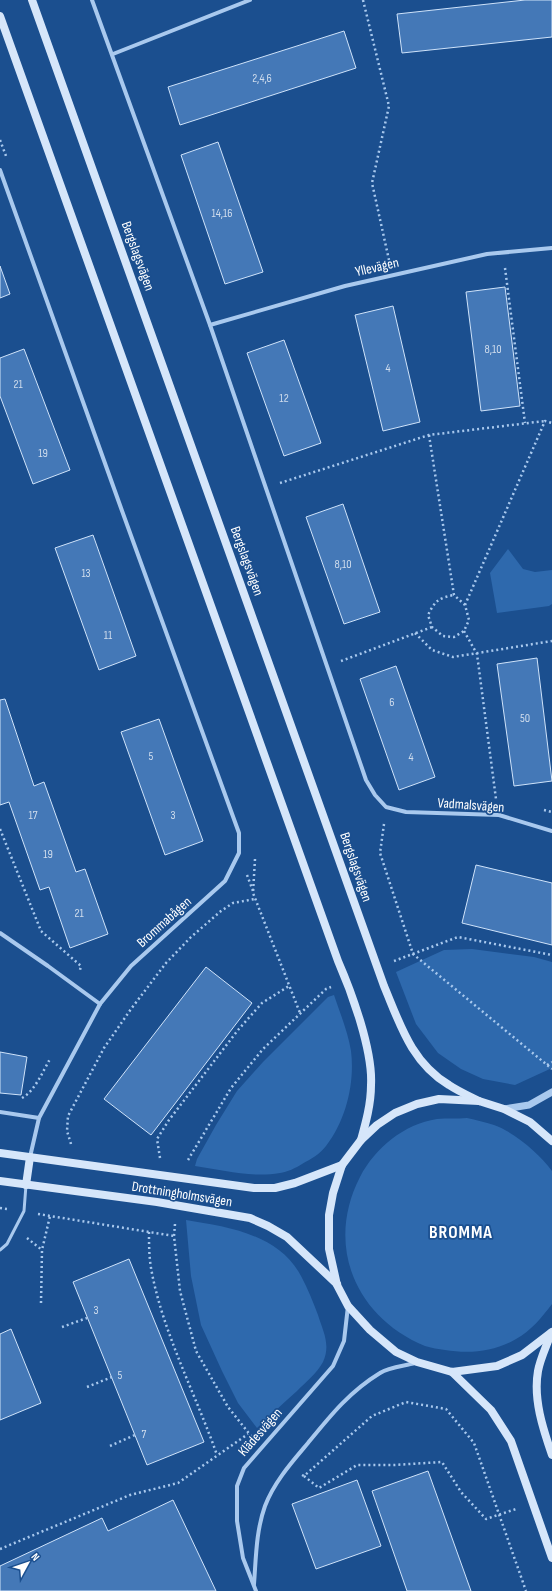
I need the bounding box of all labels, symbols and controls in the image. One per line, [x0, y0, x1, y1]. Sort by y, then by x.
house number: 2,4,6 [252, 71, 272, 86]
house number: 14,16 [212, 206, 232, 221]
street label: Bergslagsvägen [118, 219, 158, 293]
street label: Yllevägen [354, 254, 400, 280]
house number: 8,10 [484, 342, 502, 357]
house number: 4 [385, 361, 391, 376]
house number: 21 [13, 377, 23, 392]
house number: 12 [279, 391, 289, 406]
house number: 19 [38, 446, 48, 461]
street label: Bergslagsvägen [227, 524, 267, 598]
house number: 8,10 [334, 557, 352, 572]
house number: 13 [81, 566, 91, 581]
house number: 11 [104, 628, 113, 643]
house number: 6 [389, 695, 395, 710]
house number: 50 [520, 711, 530, 726]
house number: 5 [149, 749, 154, 764]
house number: 4 [408, 750, 414, 765]
street label: Vadmalsvägen [437, 794, 505, 816]
house number: 17 [29, 808, 38, 823]
house number: 3 [170, 808, 176, 823]
street label: Bergslagsvägen [336, 830, 376, 904]
house number: 19 [43, 847, 53, 862]
street label: Brommabågen [133, 893, 195, 951]
house number: 21 [74, 906, 84, 921]
street label: Drottningholmsvägen [131, 1178, 233, 1210]
district label: BROMMA [429, 1222, 493, 1243]
house number: 3 [93, 1303, 99, 1318]
house number: 5 [118, 1368, 123, 1383]
street label: Klädesvägen [234, 1404, 286, 1460]
house number: 7 [142, 1427, 147, 1442]
north arrow [8, 1543, 48, 1583]
text: N [28, 1550, 42, 1563]

